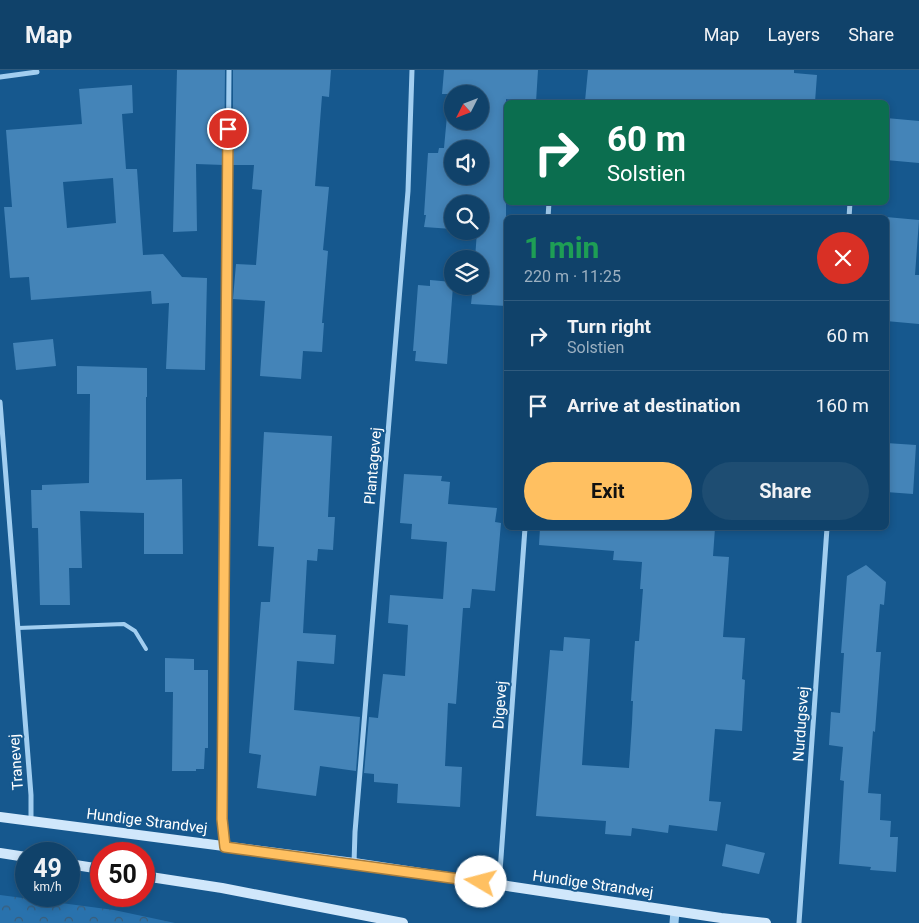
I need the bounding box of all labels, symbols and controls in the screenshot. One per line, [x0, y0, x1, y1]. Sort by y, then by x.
text: Map [25, 21, 72, 49]
text: Map [704, 24, 739, 45]
text: Layers [767, 24, 820, 45]
text: Share [848, 24, 894, 45]
north arrow [444, 85, 489, 130]
map controls [444, 85, 489, 295]
pin [207, 108, 249, 150]
icon: arrive [214, 115, 242, 143]
text: 60 m [607, 119, 686, 160]
icon: right [524, 120, 589, 185]
button: sound [444, 140, 489, 185]
text: Solstien [607, 161, 686, 186]
button: search [444, 195, 489, 240]
text: 1 min [524, 230, 599, 265]
button: close [817, 232, 869, 284]
button: layers [444, 250, 489, 295]
text: 220 m · 11:25 [524, 267, 621, 286]
text: Turn right [567, 315, 651, 338]
icon: right [524, 322, 552, 350]
text: 60 m [826, 324, 869, 347]
text: Solstien [567, 338, 624, 357]
icon: arrive [524, 392, 552, 420]
text: Arrive at destination [567, 394, 740, 417]
text: 160 m [816, 394, 869, 417]
street label: Plantagevej [361, 427, 385, 505]
button: Exit [524, 462, 692, 520]
button: Share [702, 462, 869, 520]
street label: Digevej [489, 680, 511, 730]
street label: Nurdugsvej [789, 686, 813, 762]
street label: Tranevej [5, 733, 27, 791]
street label: Hundige Strandvej [86, 805, 208, 837]
speed limit sign: 50 [90, 842, 155, 907]
text: 49 [33, 854, 62, 883]
position arrow [454, 855, 506, 907]
street label: Hundige Strandvej [531, 867, 655, 901]
text: km/h [33, 880, 62, 894]

